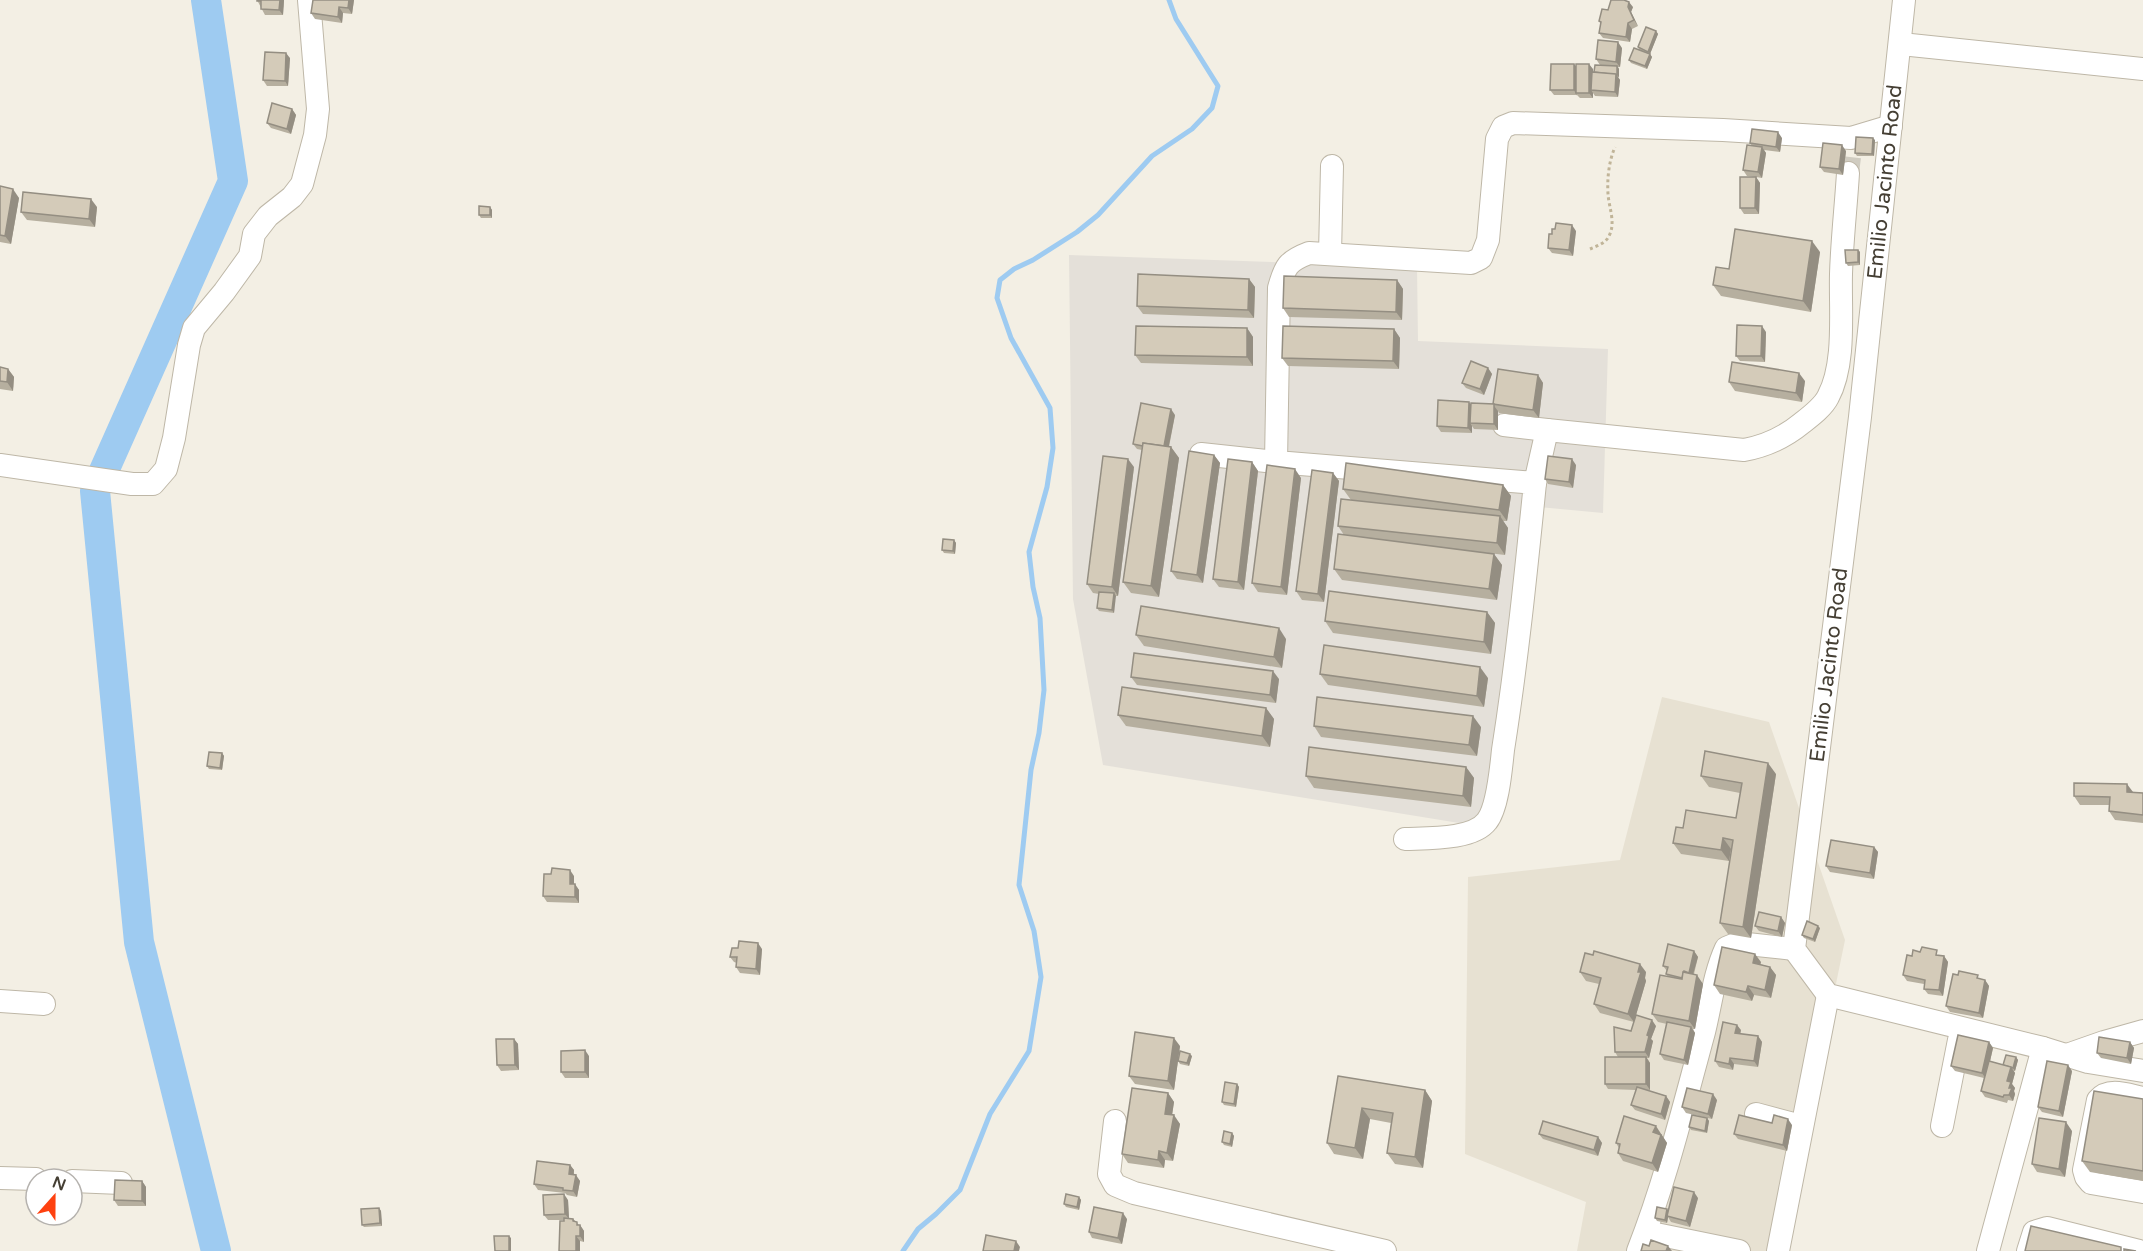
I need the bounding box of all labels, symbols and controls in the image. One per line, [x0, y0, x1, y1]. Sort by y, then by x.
street label: Emilio Jacinto Road [1862, 83, 1908, 281]
street label: Emilio Jacinto Road [1805, 566, 1853, 764]
north arrow [24, 1167, 84, 1227]
text: N [49, 1172, 69, 1196]

